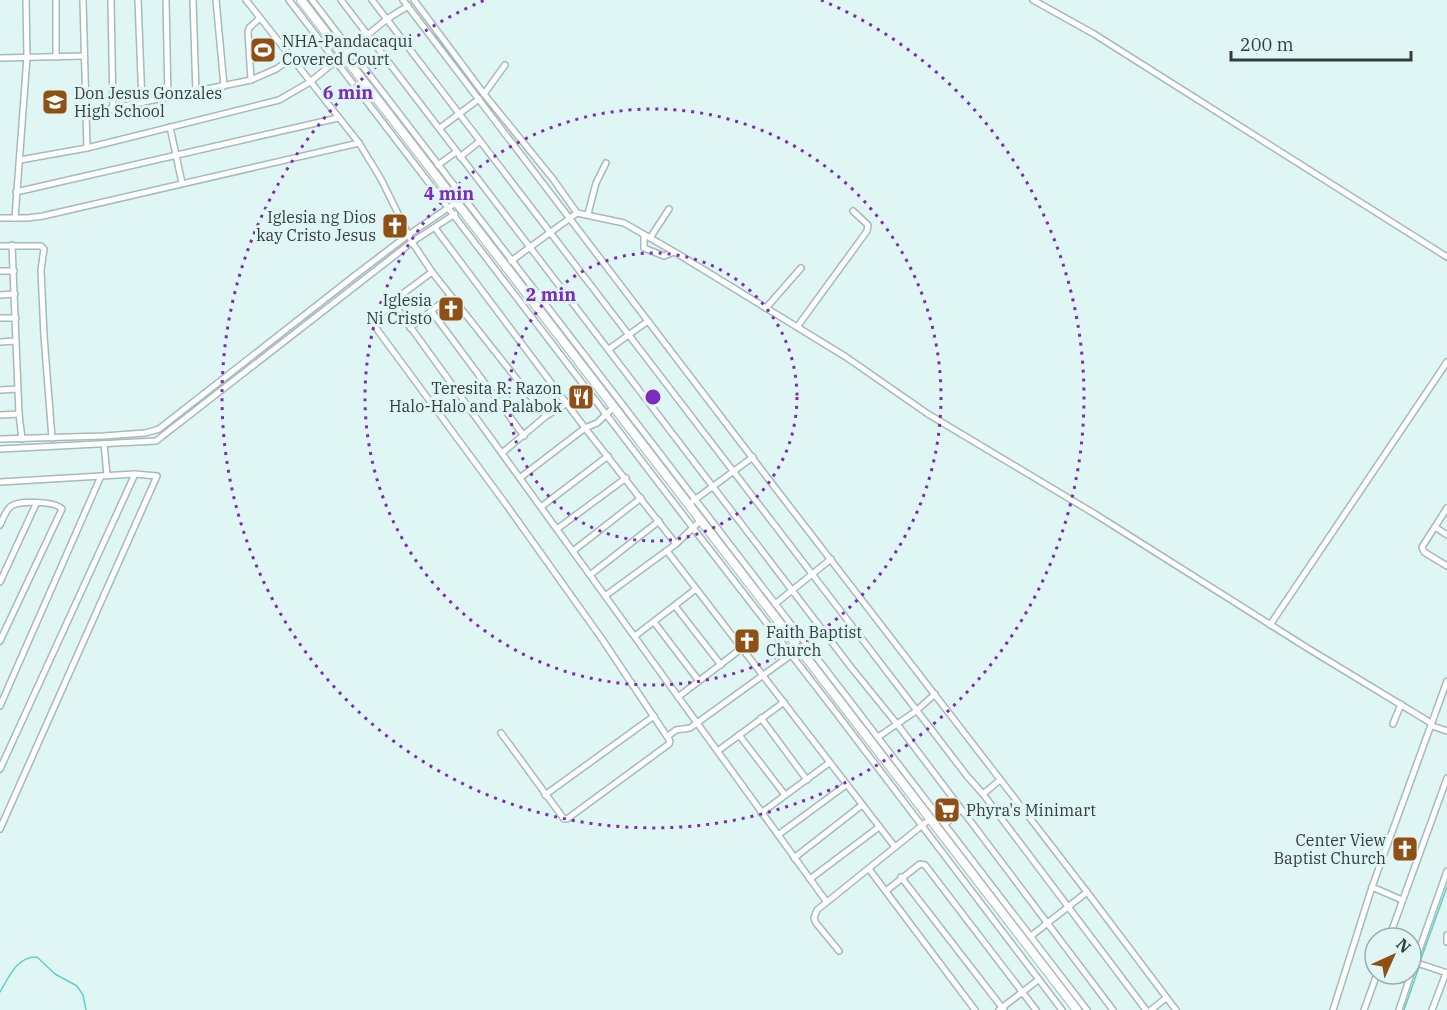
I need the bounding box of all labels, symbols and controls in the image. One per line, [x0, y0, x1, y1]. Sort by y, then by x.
scale bar [1231, 24, 1411, 62]
place label: NHA-Pandacaqui Covered Court [282, 31, 413, 69]
text: 200 m [1240, 33, 1294, 56]
sports icon: NHA-Pandacaqui Covered Court [248, 35, 278, 65]
text: 6 min [323, 81, 373, 104]
place label: Don Jesus Gonzales High School [74, 83, 222, 121]
school or university icon: Don Jesus Gonzales High School [40, 87, 70, 117]
text: 4 min [424, 182, 474, 205]
place label: Iglesia ng Dios kay Cristo Jesus [256, 207, 376, 245]
church icon: Iglesia ng Dios kay Cristo Jesus [380, 211, 410, 241]
text: 2 min [526, 283, 576, 306]
place label: Iglesia Ni Cristo [366, 290, 432, 328]
church icon: Iglesia Ni Cristo [436, 294, 466, 324]
place label: Teresita R. Razon Halo-Halo and Palabok [389, 378, 563, 416]
restaurant icon: Teresita R. Razon Halo-Halo and Palabok [566, 382, 596, 412]
centre of rings [643, 387, 663, 407]
place label: Faith Baptist Church [766, 622, 862, 660]
church icon: Faith Baptist Church [732, 626, 762, 656]
supermarket icon: Phyra's Minimart [932, 795, 962, 825]
place label: Phyra's Minimart [966, 800, 1096, 820]
place label: Center View Baptist Church [1273, 830, 1387, 868]
church icon: Center View Baptist Church [1390, 834, 1420, 864]
north arrow [1363, 926, 1423, 986]
text: N [1392, 934, 1415, 957]

